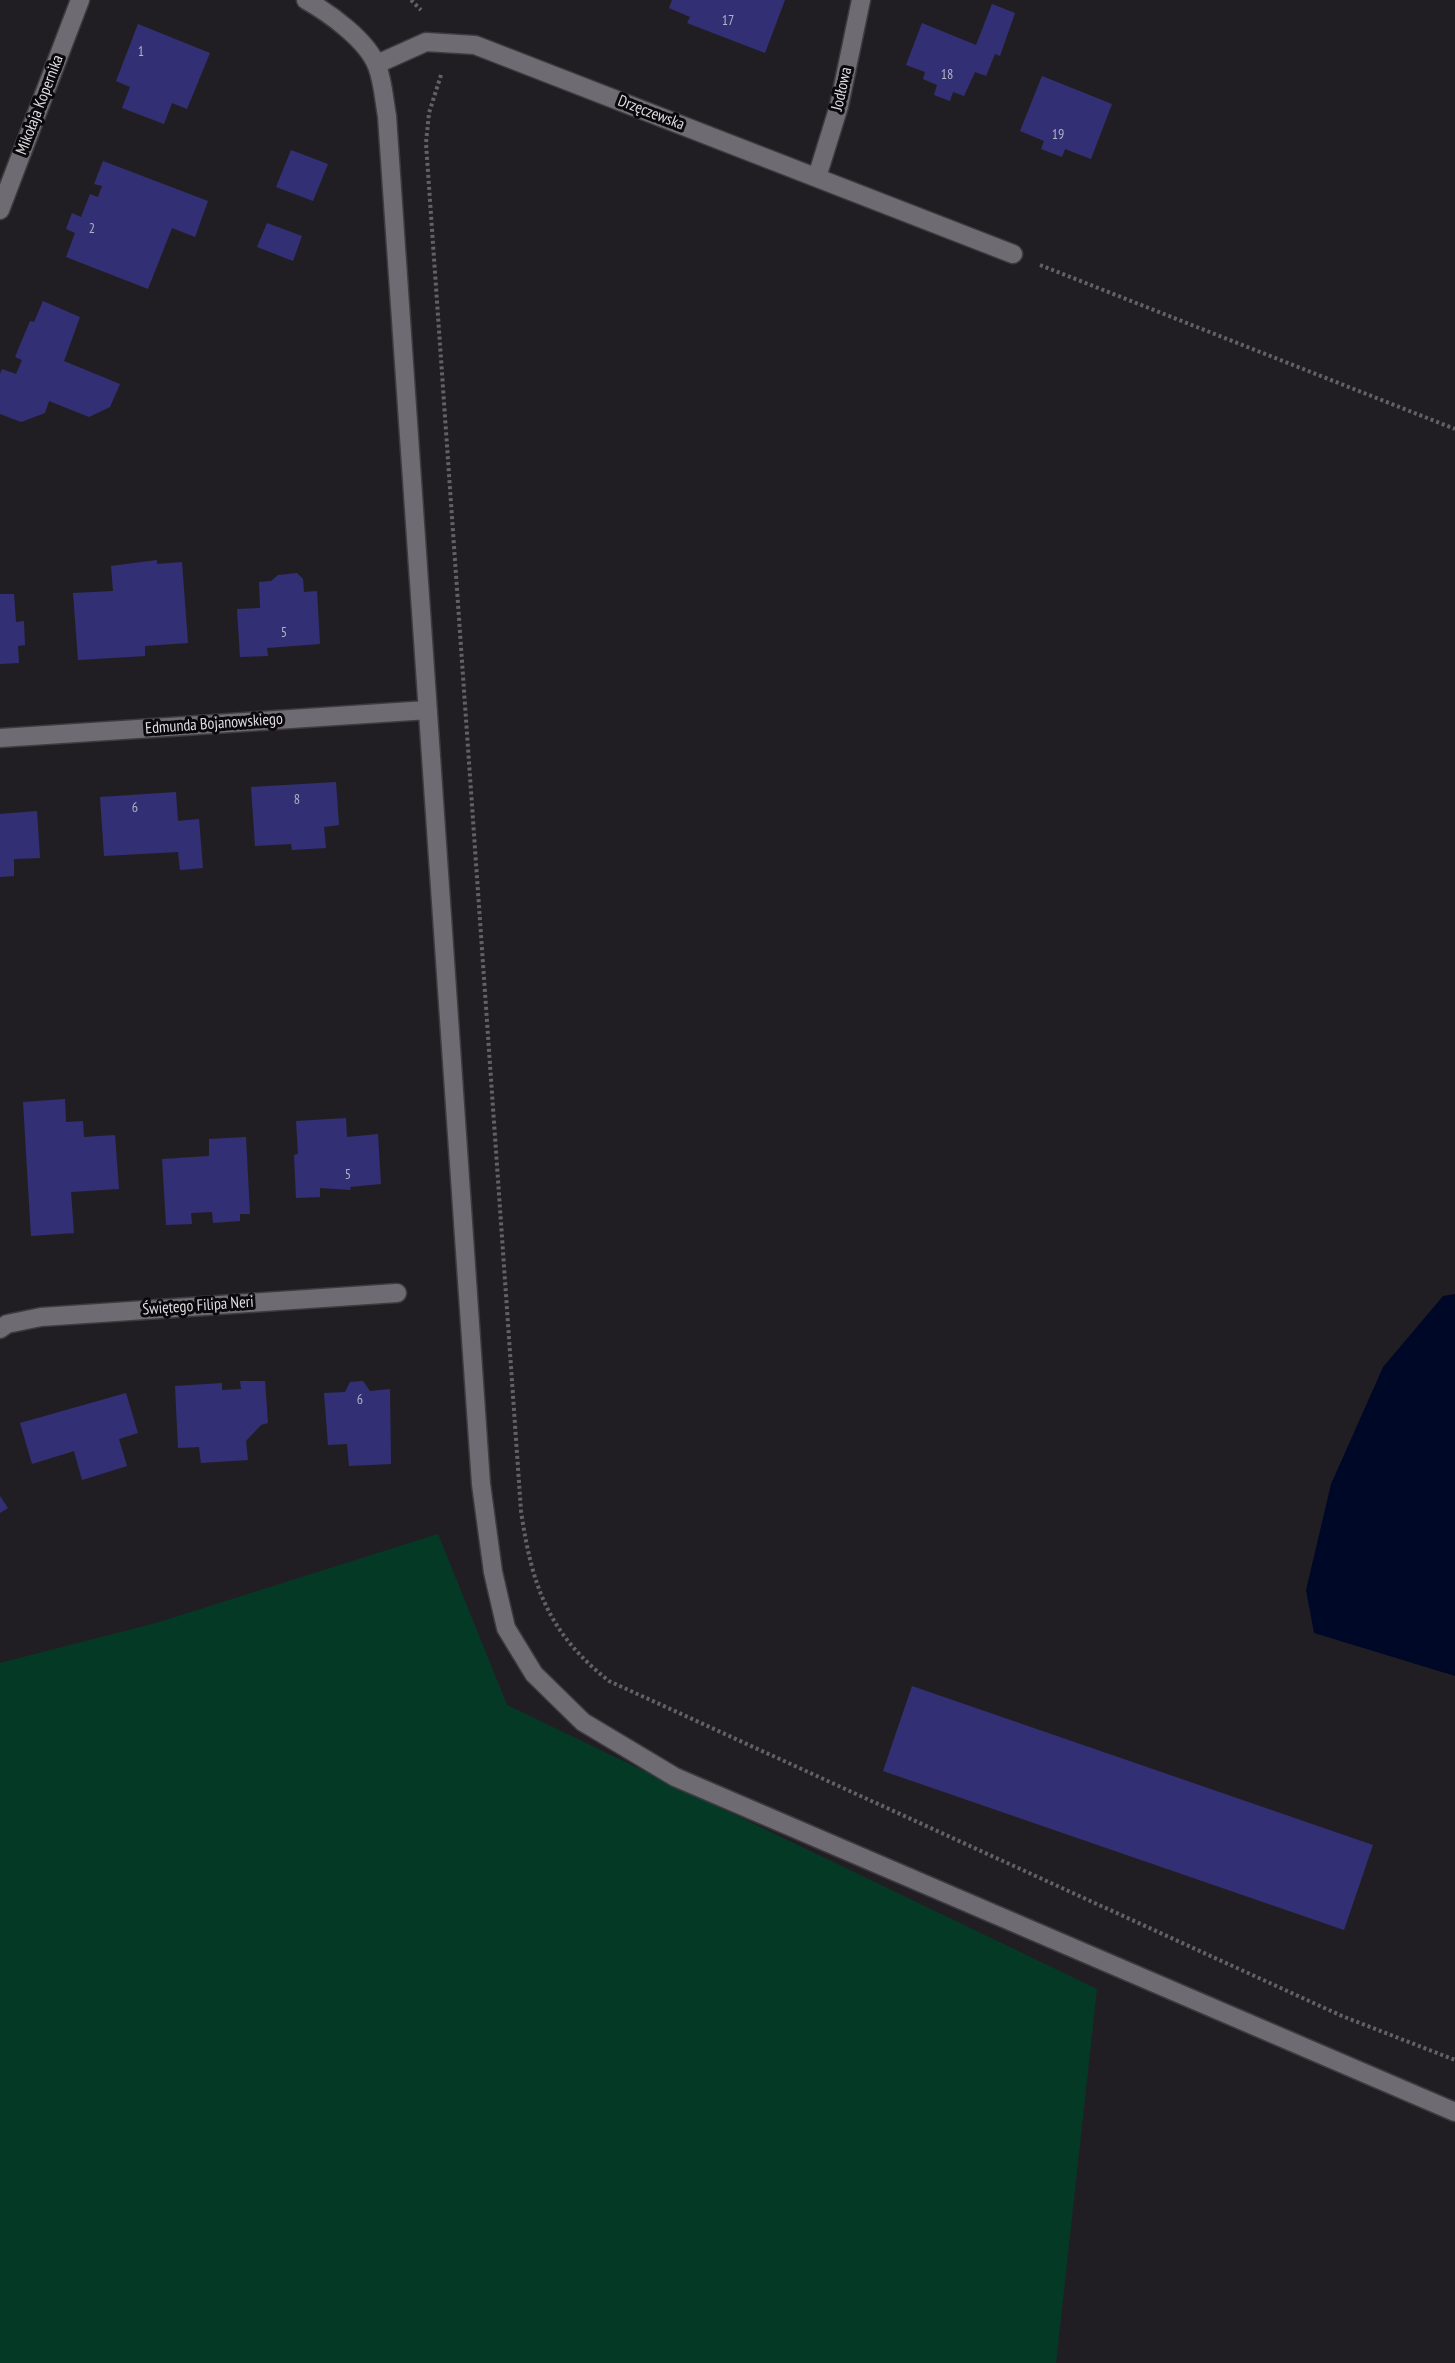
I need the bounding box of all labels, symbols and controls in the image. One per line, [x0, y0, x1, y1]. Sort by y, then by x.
house number: 17 [722, 13, 734, 29]
house number: 1 [138, 44, 144, 60]
street label: Mikołaja Kopernika [12, 52, 68, 158]
street label: Jodłowa [828, 65, 856, 113]
house number: 18 [941, 67, 953, 83]
street label: Drzęczewska [615, 92, 687, 134]
house number: 19 [1052, 127, 1064, 143]
house number: 2 [89, 221, 95, 237]
house number: 5 [281, 625, 287, 641]
street label: Edmunda Bojanowskiego [145, 710, 283, 738]
house number: 8 [294, 792, 300, 808]
house number: 6 [132, 800, 138, 816]
house number: 5 [345, 1167, 351, 1183]
street label: Świętego Filipa Neri [142, 1293, 254, 1319]
house number: 6 [357, 1392, 363, 1408]

